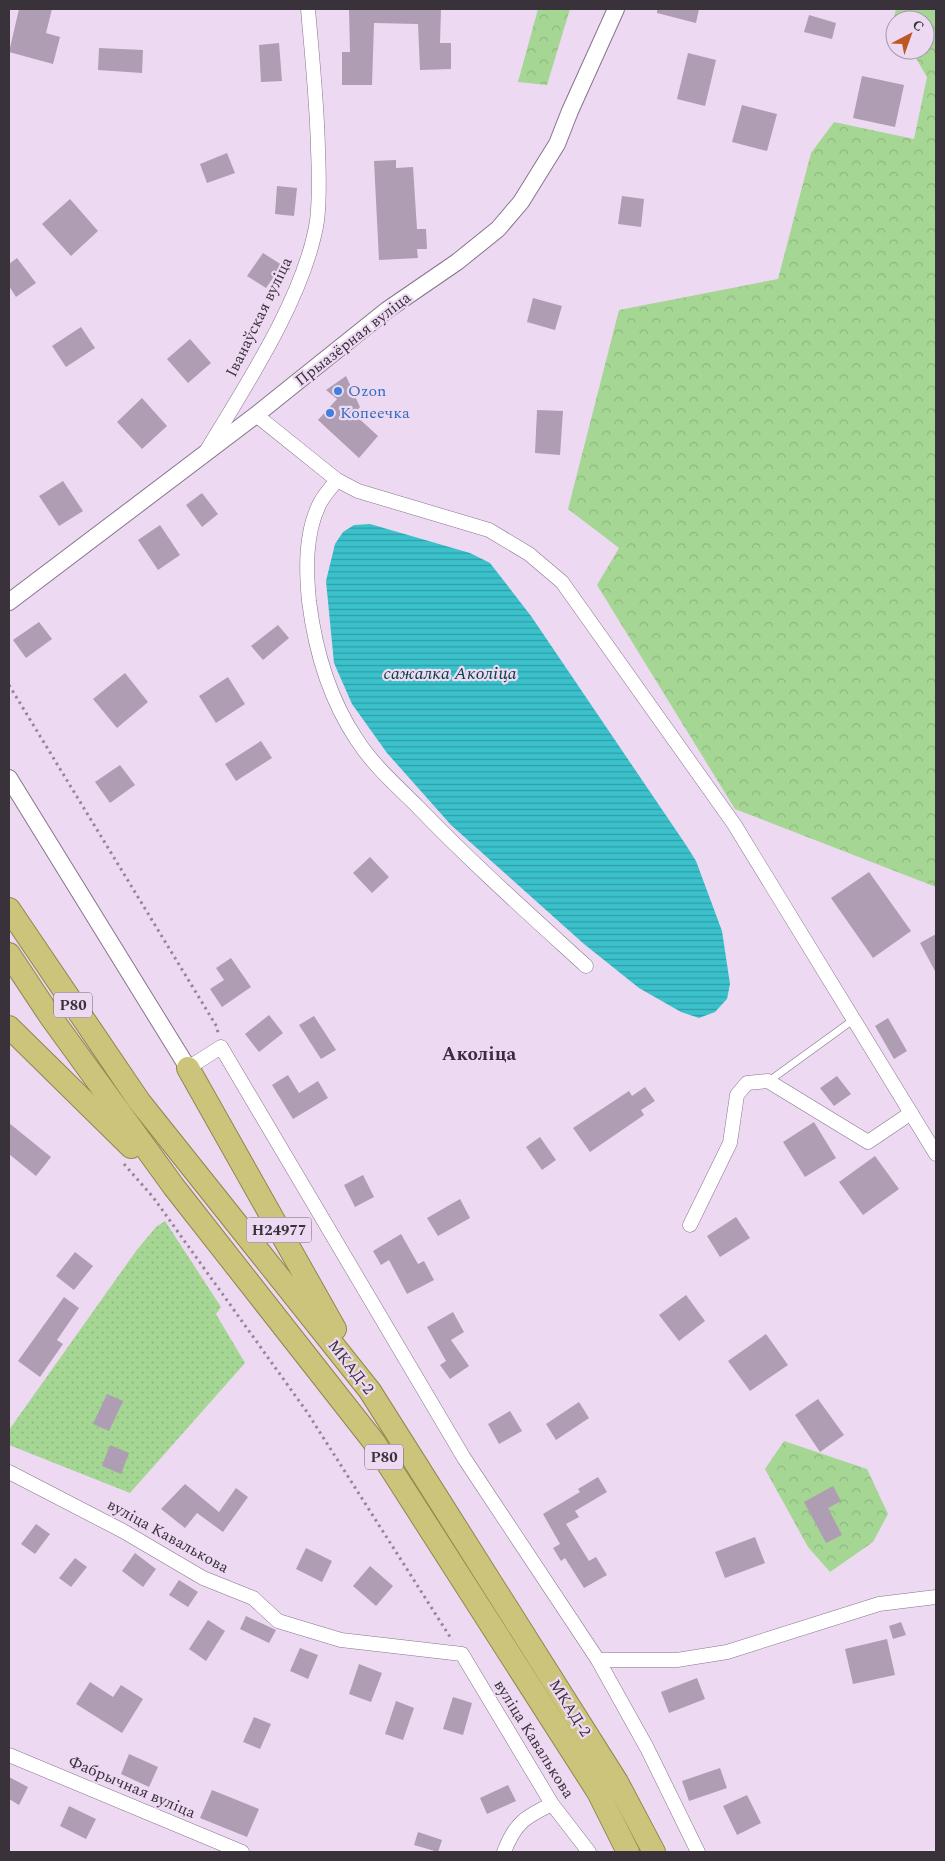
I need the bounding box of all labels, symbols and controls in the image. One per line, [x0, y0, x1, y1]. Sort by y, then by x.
north arrow [885, 10, 935, 60]
text: С [908, 14, 929, 37]
street label: Іванаўская вуліца [220, 253, 299, 381]
street label: Прыазёрная вуліца [290, 286, 416, 392]
place label: Ozon [348, 379, 386, 403]
marker: Ozon [332, 385, 344, 397]
place label: Копеечка [340, 401, 410, 425]
marker: Копеечка [324, 407, 336, 419]
water label: сажалка Аколіца [383, 660, 517, 687]
road number: Р80 [54, 992, 92, 1018]
district label: Аколіца [442, 1040, 516, 1069]
road number: Н24977 [246, 1218, 312, 1242]
street label: МКАД-2 [322, 1334, 380, 1400]
road number: Р80 [365, 1444, 403, 1470]
street label: вуліца Кавалькова [103, 1493, 233, 1580]
street label: вуліца Кавалькова [488, 1675, 580, 1803]
street label: МКАД-2 [543, 1675, 597, 1741]
street label: Фабрычная вуліца [65, 1749, 199, 1825]

